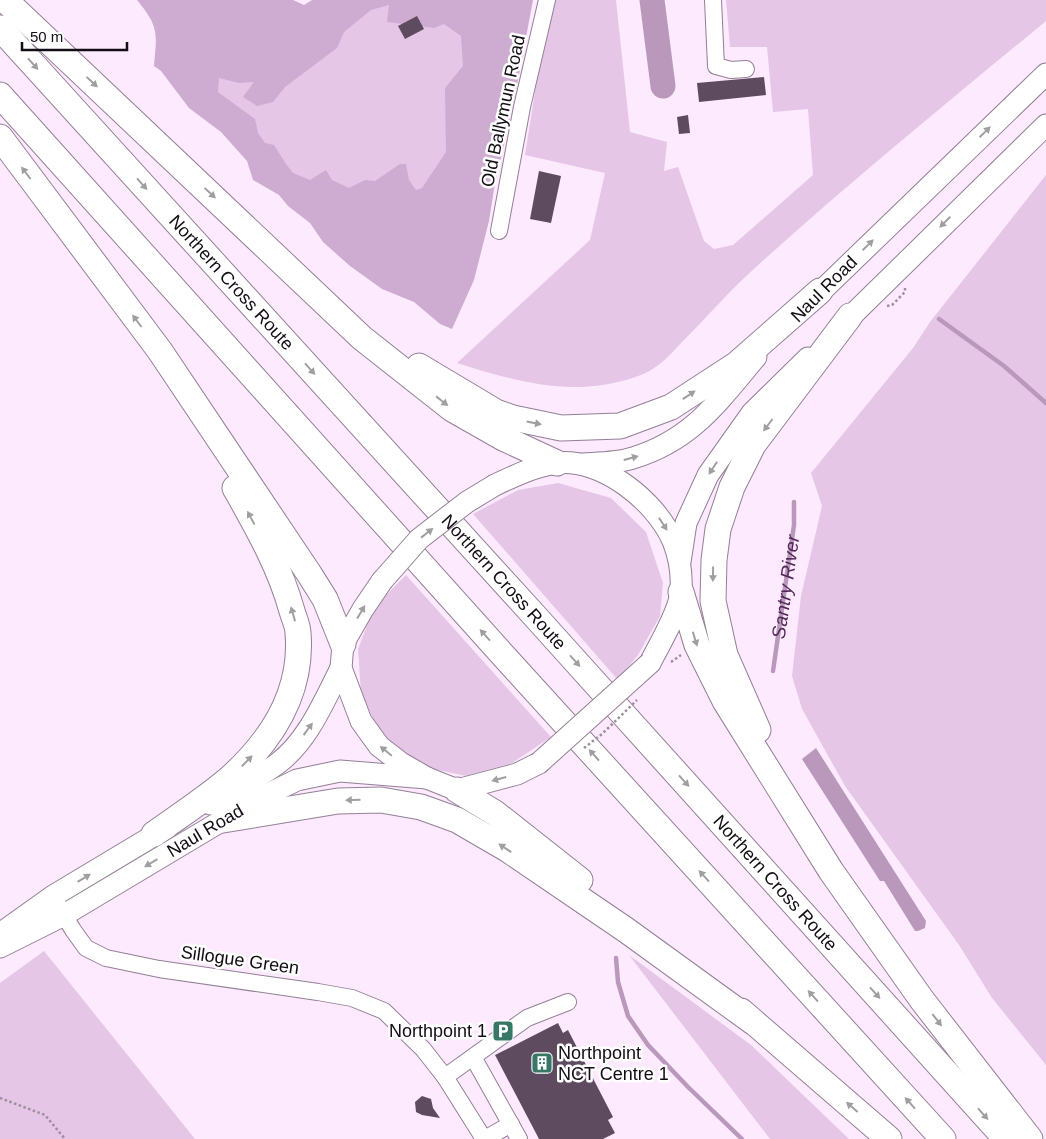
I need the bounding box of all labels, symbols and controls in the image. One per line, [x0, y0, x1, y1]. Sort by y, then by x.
scale bar [22, 20, 128, 52]
text: 50 m [30, 28, 63, 45]
street label: Old Ballymun Road [477, 33, 529, 189]
one-way arrow [27, 57, 39, 69]
one-way arrow [85, 76, 97, 88]
one-way arrow [979, 126, 991, 138]
one-way arrow [21, 167, 32, 180]
one-way arrow [136, 178, 148, 190]
one-way arrow [203, 187, 215, 199]
street label: Northern Cross Route [165, 211, 298, 354]
one-way arrow [940, 216, 952, 228]
one-way arrow [862, 239, 874, 251]
street label: Naul Road [787, 252, 861, 326]
one-way arrow [132, 315, 143, 328]
one-way arrow [304, 363, 316, 375]
one-way arrow [683, 390, 696, 400]
one-way arrow [435, 395, 448, 406]
one-way arrow [763, 418, 774, 431]
one-way arrow [527, 419, 543, 427]
one-way arrow [624, 453, 639, 461]
one-way arrow [708, 462, 718, 475]
one-way arrow [247, 511, 255, 525]
street label: Northern Cross Route [438, 511, 570, 654]
one-way arrow [658, 517, 667, 531]
one-way arrow [420, 528, 434, 538]
water label: Santry River [768, 533, 804, 640]
one-way arrow [709, 567, 717, 583]
one-way arrow [357, 605, 366, 618]
one-way arrow [289, 606, 297, 621]
one-way arrow [479, 630, 491, 642]
one-way arrow [692, 631, 700, 646]
one-way arrow [569, 654, 581, 666]
one-way arrow [303, 722, 313, 736]
one-way arrow [380, 746, 393, 757]
one-way arrow [588, 750, 600, 762]
one-way arrow [241, 755, 253, 767]
one-way arrow [678, 775, 690, 787]
one-way arrow [491, 776, 506, 784]
one-way arrow [345, 797, 361, 805]
street label: Naul Road [164, 800, 247, 861]
street label: Northern Cross Route [709, 811, 841, 955]
one-way arrow [499, 843, 512, 852]
one-way arrow [144, 859, 157, 868]
one-way arrow [698, 869, 709, 882]
one-way arrow [77, 873, 90, 882]
street label: Sillogue Green [180, 942, 300, 978]
one-way arrow [869, 987, 880, 1000]
one-way arrow [807, 991, 819, 1003]
one-way arrow [932, 1013, 942, 1027]
parking icon: Northpoint 1 [491, 1019, 515, 1043]
place label: Northpoint 1 [389, 1021, 487, 1041]
place label: Northpoint NCT Centre 1 [558, 1043, 669, 1084]
building icon: Northpoint NCT Centre 1 [530, 1051, 554, 1075]
one-way arrow [904, 1097, 916, 1109]
one-way arrow [847, 1101, 859, 1113]
one-way arrow [977, 1108, 988, 1120]

